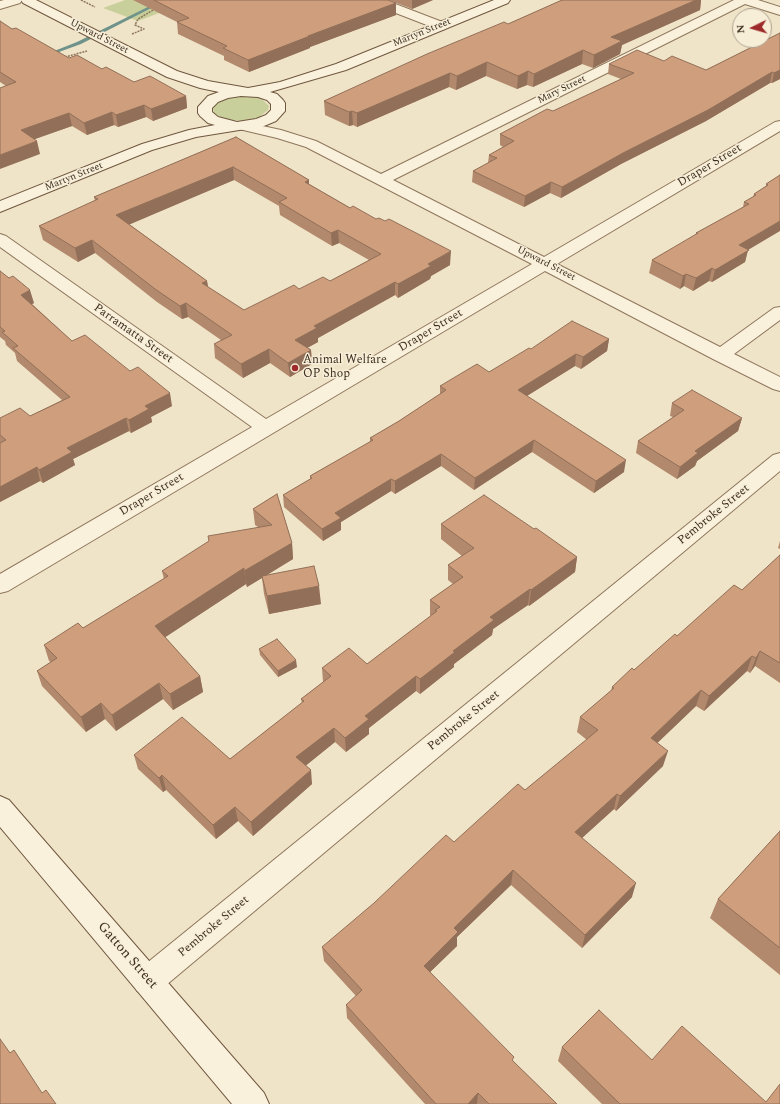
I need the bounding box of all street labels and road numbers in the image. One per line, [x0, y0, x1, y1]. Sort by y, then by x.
street label: Martyn Street [391, 16, 453, 50]
street label: Upward Street [68, 17, 130, 57]
street label: Mary Street [536, 73, 588, 107]
street label: Draper Street [675, 141, 745, 191]
street label: Martyn Street [43, 160, 105, 194]
street label: Upward Street [515, 244, 577, 284]
street label: Parramatta Street [90, 301, 176, 367]
street label: Draper Street [396, 306, 466, 356]
street label: Draper Street [117, 470, 187, 520]
street label: Pembroke Street [675, 482, 753, 548]
street label: Pembroke Street [425, 688, 503, 754]
street label: Pembroke Street [176, 893, 252, 961]
street label: Gatton Street [93, 919, 161, 993]

